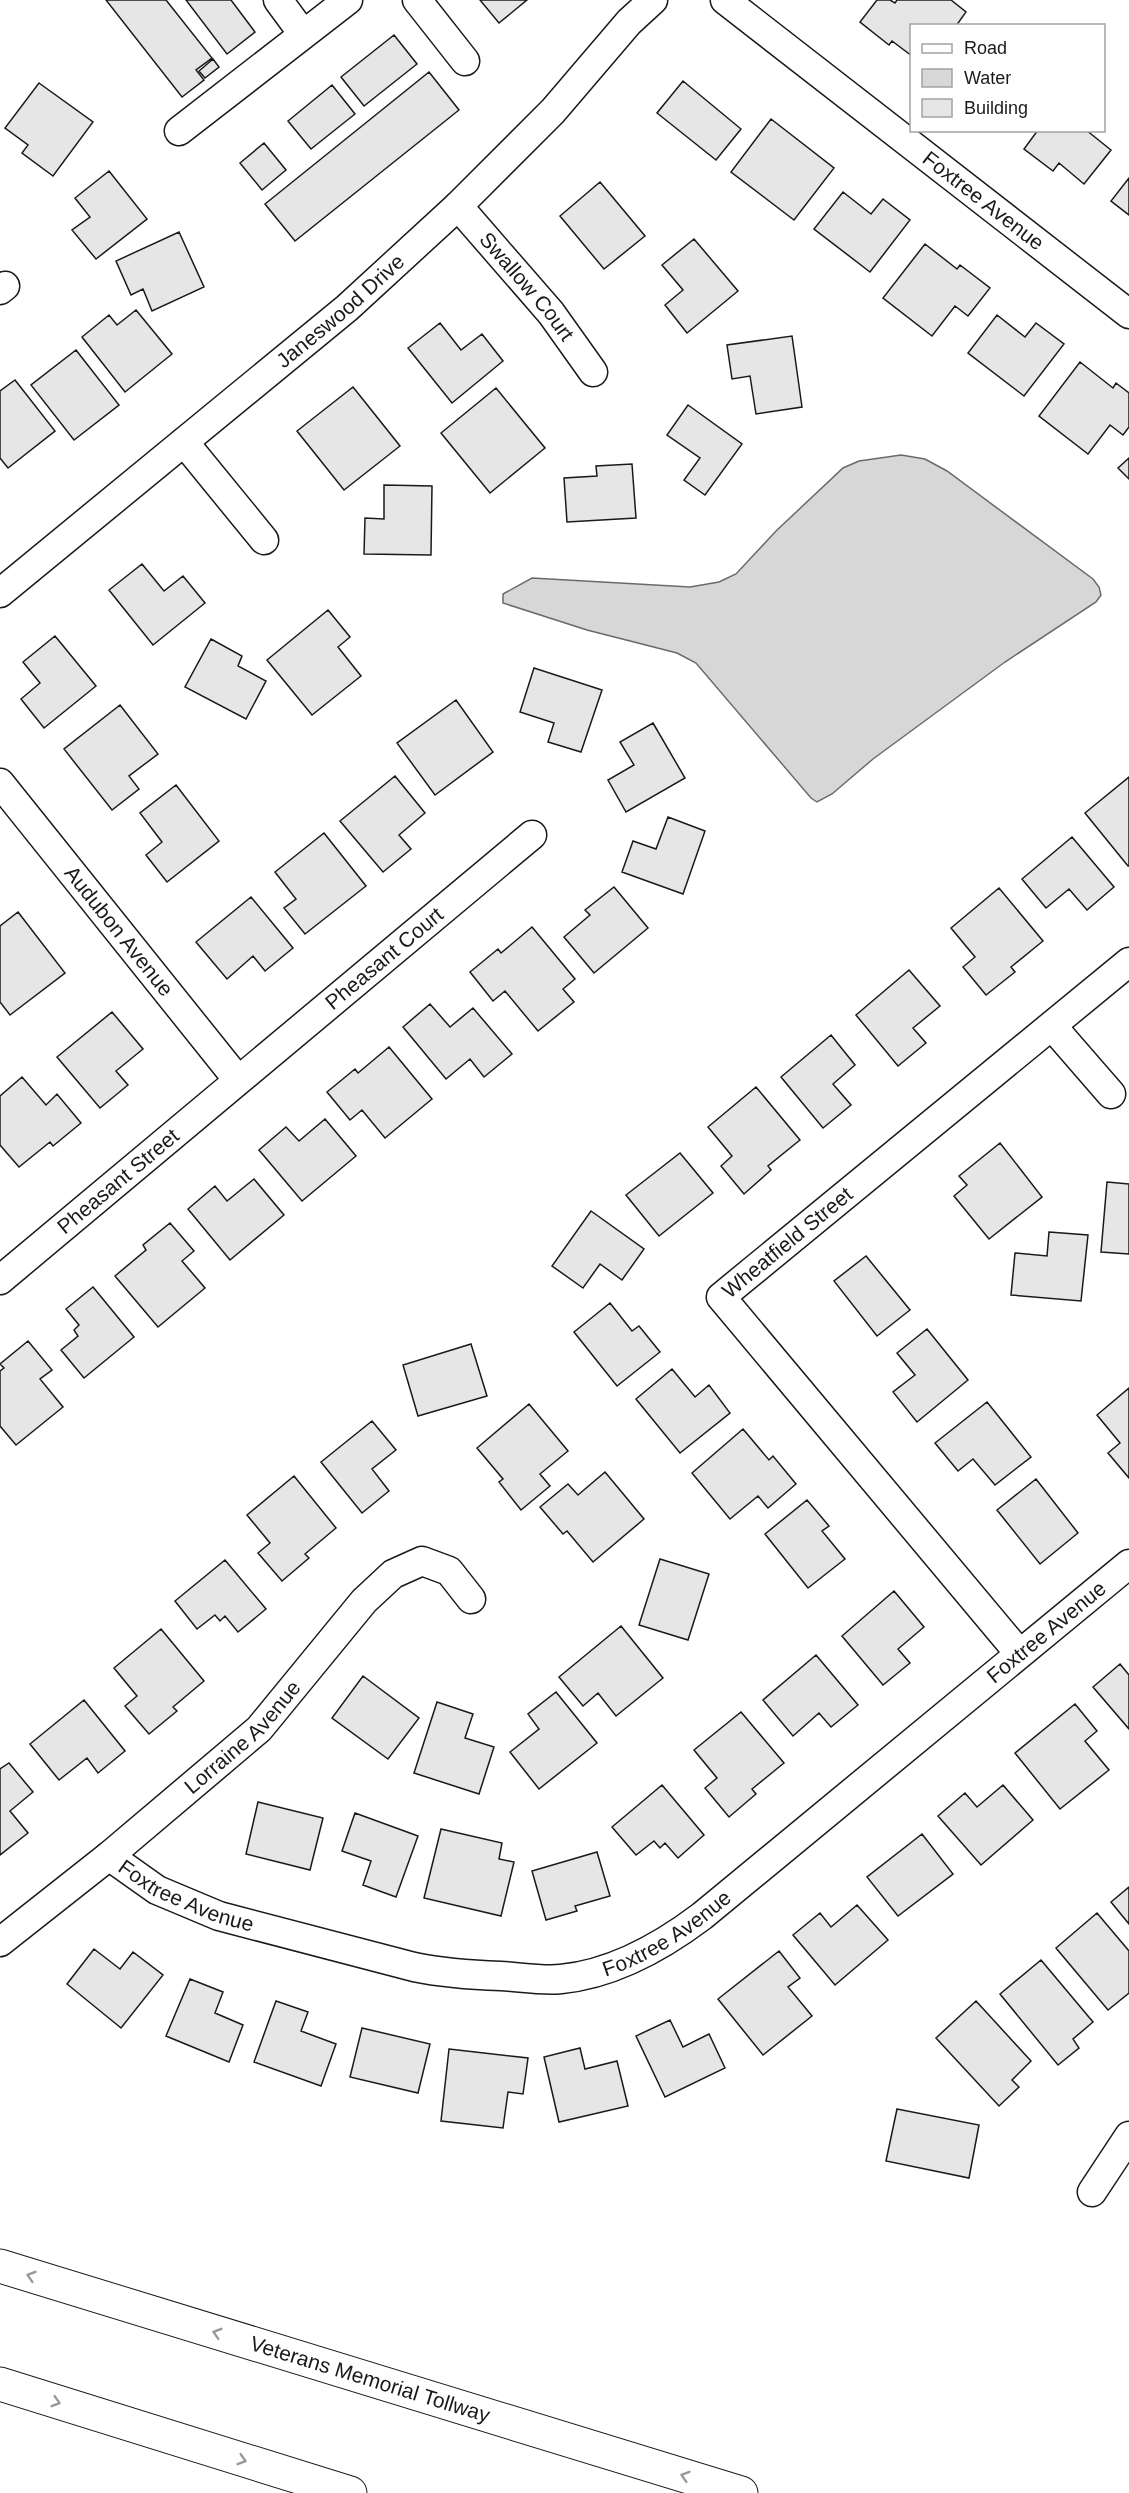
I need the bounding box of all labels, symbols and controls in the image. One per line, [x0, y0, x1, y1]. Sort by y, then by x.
legend [910, 24, 1105, 132]
text: Road [964, 38, 1007, 58]
text: Water [964, 68, 1011, 88]
text: Building [964, 98, 1028, 118]
street label: Foxtree Avenue [918, 146, 1049, 254]
street label: Swallow Court [475, 227, 579, 345]
street label: Janeswood Drive [272, 249, 409, 372]
street label: Audubon Avenue [60, 861, 178, 1000]
street label: Pheasant Court [321, 902, 447, 1014]
street label: Pheasant Street [53, 1124, 183, 1238]
street label: Wheatfield Street [717, 1182, 857, 1302]
street label: Foxtree Avenue [982, 1576, 1110, 1687]
street label: Lorraine Avenue [180, 1676, 305, 1798]
street label: Foxtree Avenue [115, 1855, 256, 1936]
street label: Foxtree Avenue [599, 1885, 735, 1981]
one-way arrow [26, 2270, 37, 2283]
one-way arrow [212, 2328, 223, 2340]
street label: Veterans Memorial Tollway [247, 2331, 493, 2427]
one-way arrow [50, 2395, 61, 2407]
one-way arrow [236, 2453, 247, 2465]
one-way arrow [680, 2471, 691, 2483]

